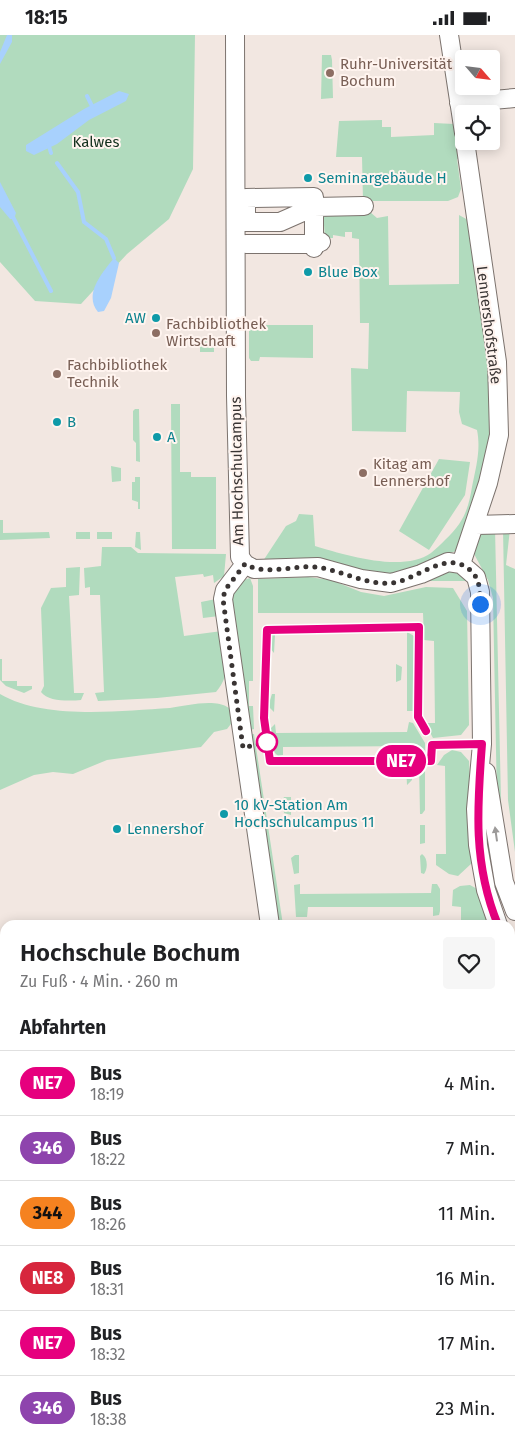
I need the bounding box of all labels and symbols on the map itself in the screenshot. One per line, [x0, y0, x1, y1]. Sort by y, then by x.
north arrow [455, 50, 500, 95]
place label: Ruhr-Universität Bochum [340, 55, 453, 90]
marker: Ruhr-Universität Bochum [324, 67, 336, 79]
park label: Kalwes [72, 133, 120, 151]
place label: Seminargebäude H [318, 169, 447, 187]
marker: Seminargebäude H [302, 172, 314, 184]
place label: Blue Box [318, 263, 378, 281]
street label: Lennershofstraße [473, 265, 505, 385]
marker: Blue Box [302, 266, 314, 278]
place label: AW [125, 309, 147, 327]
marker: AW [150, 312, 162, 324]
place label: Fachbibliothek Wirtschaft [166, 315, 266, 350]
marker: Fachbibliothek Wirtschaft [150, 327, 162, 339]
place label: Fachbibliothek Technik [67, 356, 167, 391]
marker: Fachbibliothek Technik [51, 368, 63, 380]
street label: Am Hochschulcampus [227, 396, 247, 546]
place label: B [67, 413, 76, 431]
marker: B [51, 416, 63, 428]
place label: A [167, 428, 176, 446]
marker: A [151, 431, 163, 443]
place label: Kitag am Lennershof [373, 455, 450, 490]
marker: Kitag am Lennershof [357, 467, 369, 479]
your location [468, 592, 493, 617]
unlabelled marker [256, 731, 278, 753]
line badge: NE7 [372, 745, 430, 777]
place label: 10 kV-Station Am Hochschulcampus 11 [234, 796, 374, 831]
marker: 10 kV-Station Am Hochschulcampus 11 [218, 808, 230, 820]
place label: Lennershof [127, 820, 204, 838]
marker: Lennershof [111, 823, 123, 835]
one-way arrow [492, 826, 500, 842]

